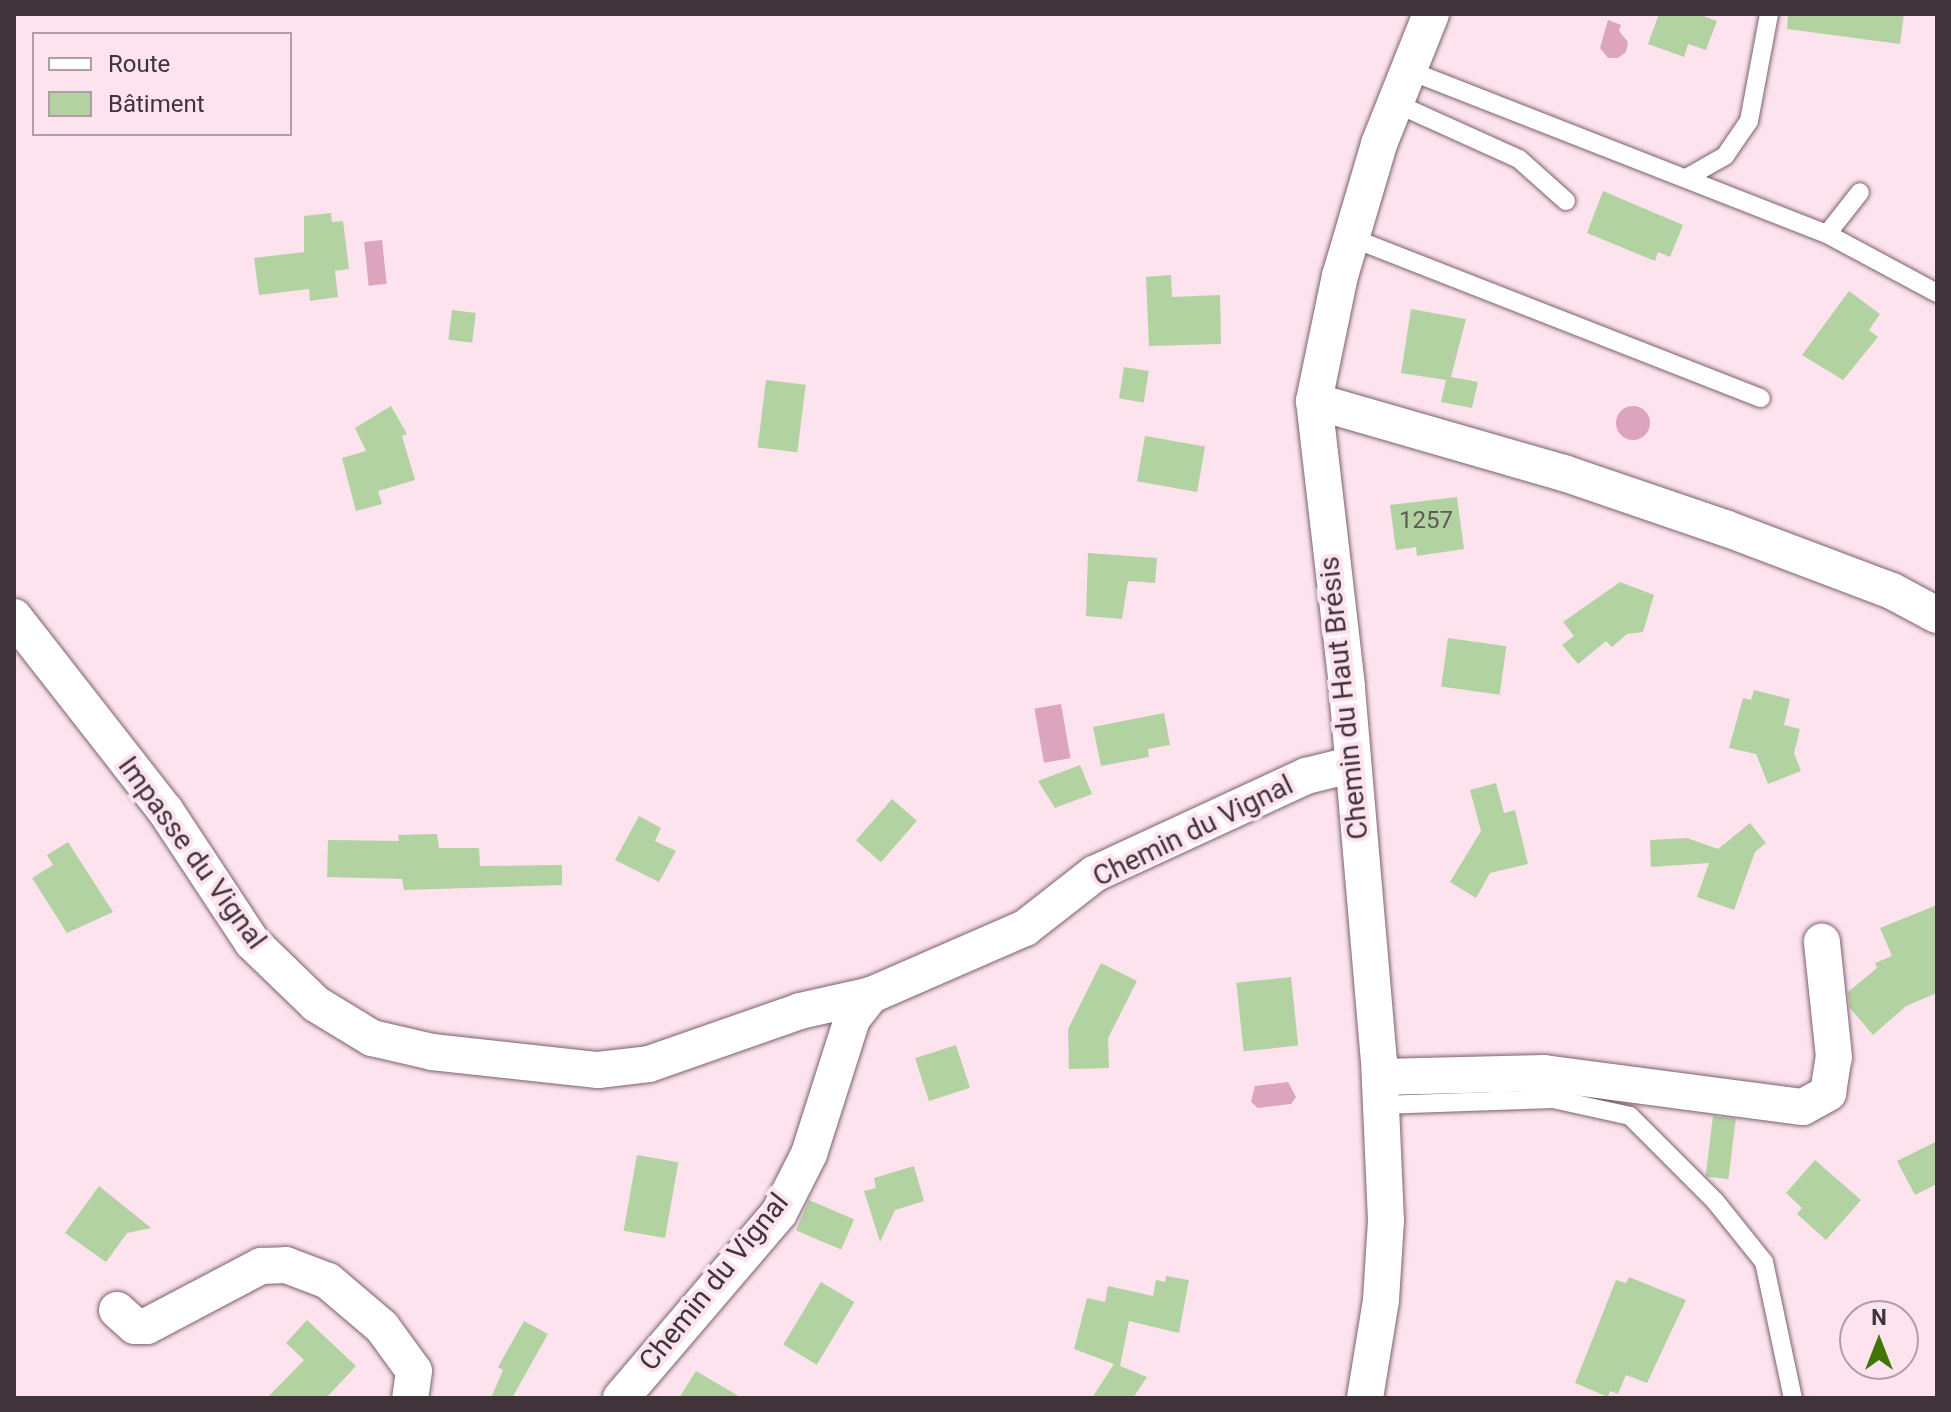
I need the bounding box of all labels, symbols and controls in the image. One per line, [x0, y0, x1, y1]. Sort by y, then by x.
legend [32, 32, 292, 136]
text: Route [108, 50, 170, 78]
text: Bâtiment [108, 90, 205, 118]
house number: 1257 [1399, 507, 1453, 535]
street label: Chemin du Haut Brésis [1312, 555, 1376, 841]
street label: Impasse du Vignal [111, 750, 273, 956]
street label: Chemin du Vignal [1088, 768, 1298, 894]
street label: Chemin du Vignal [632, 1187, 796, 1377]
north arrow [1839, 1300, 1919, 1380]
text: N [1871, 1305, 1887, 1330]

